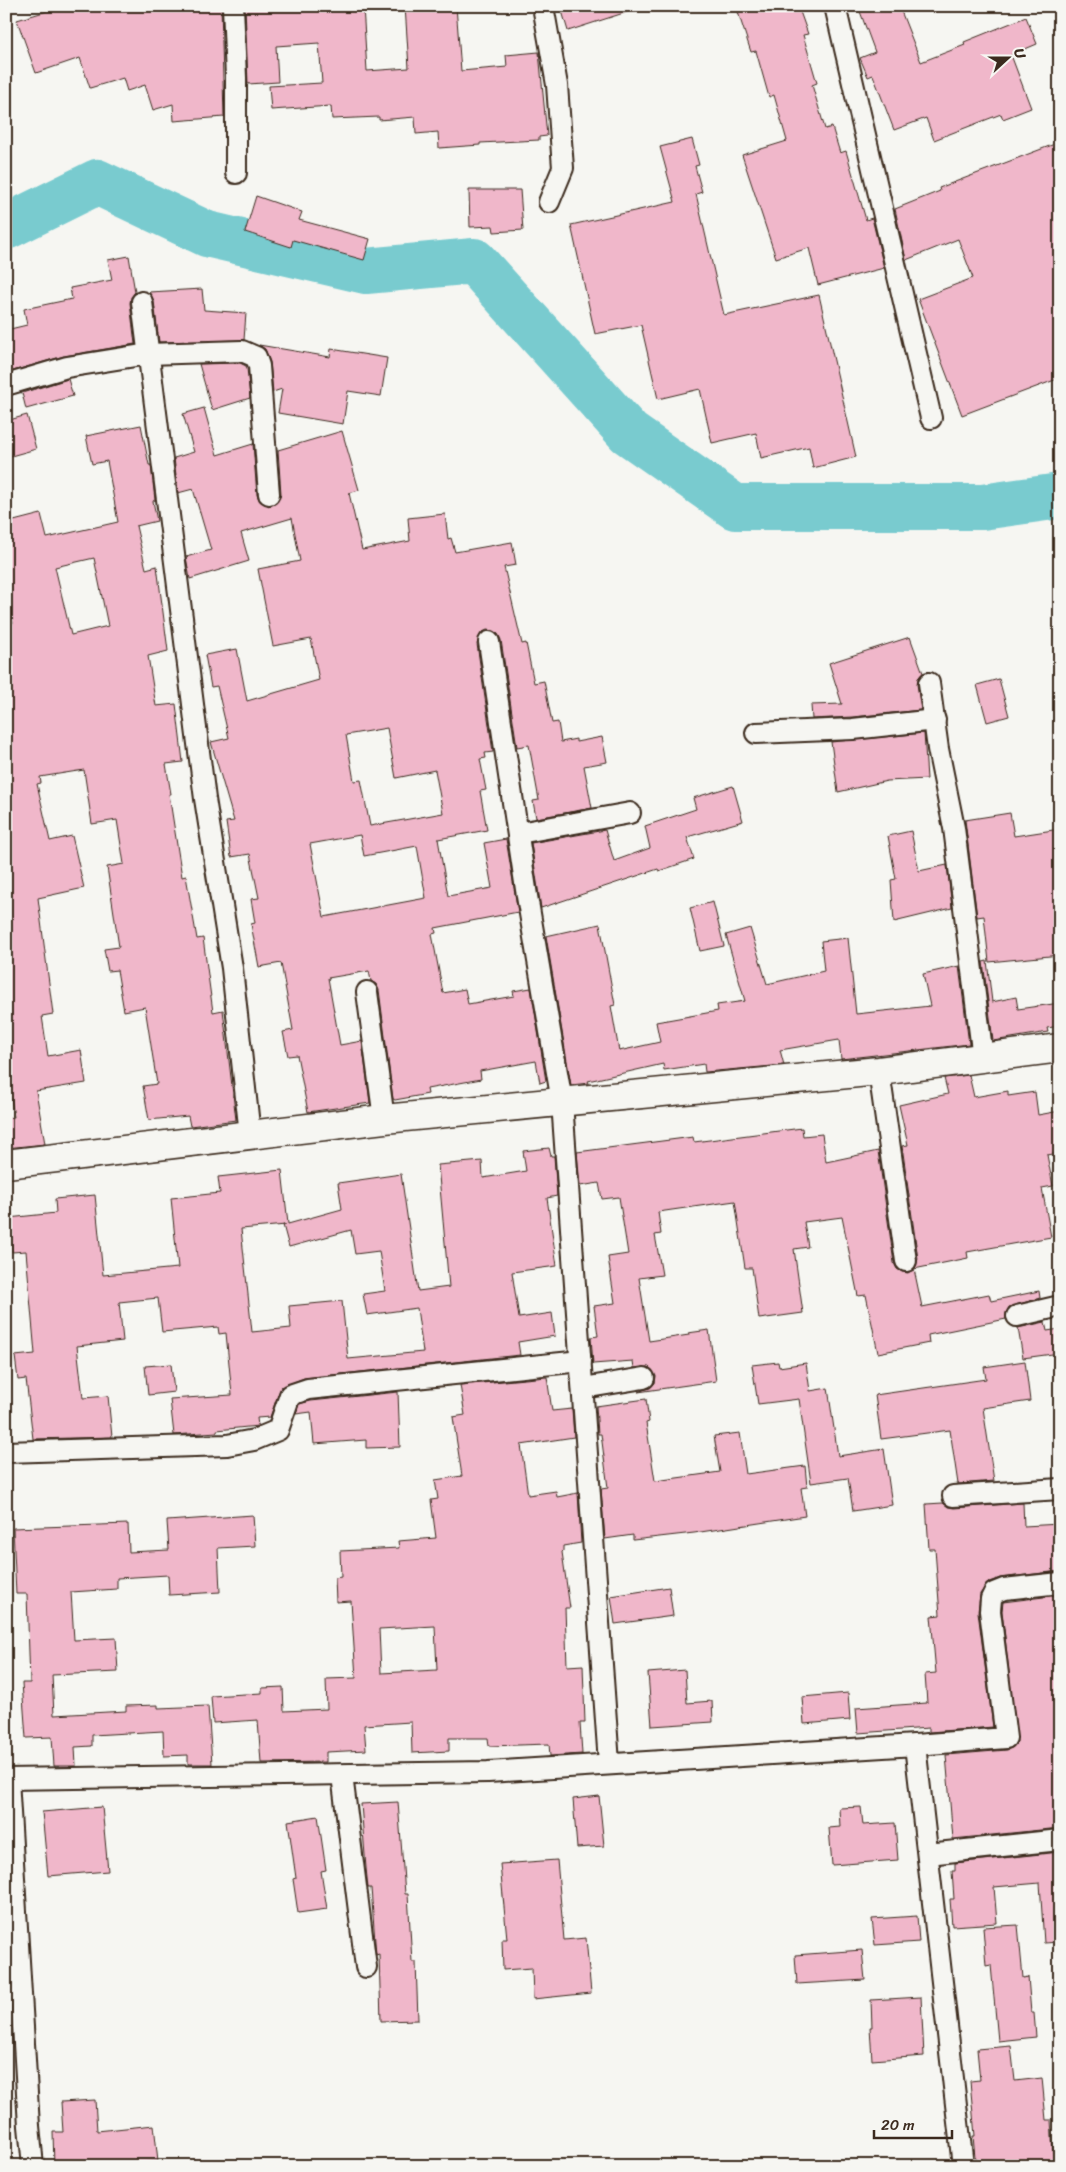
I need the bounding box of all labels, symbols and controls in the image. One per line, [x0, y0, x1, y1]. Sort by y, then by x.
north arrow [984, 32, 1034, 82]
text: U [1006, 45, 1033, 63]
scale bar [874, 2107, 951, 2139]
text: 20 m [881, 2112, 915, 2138]

